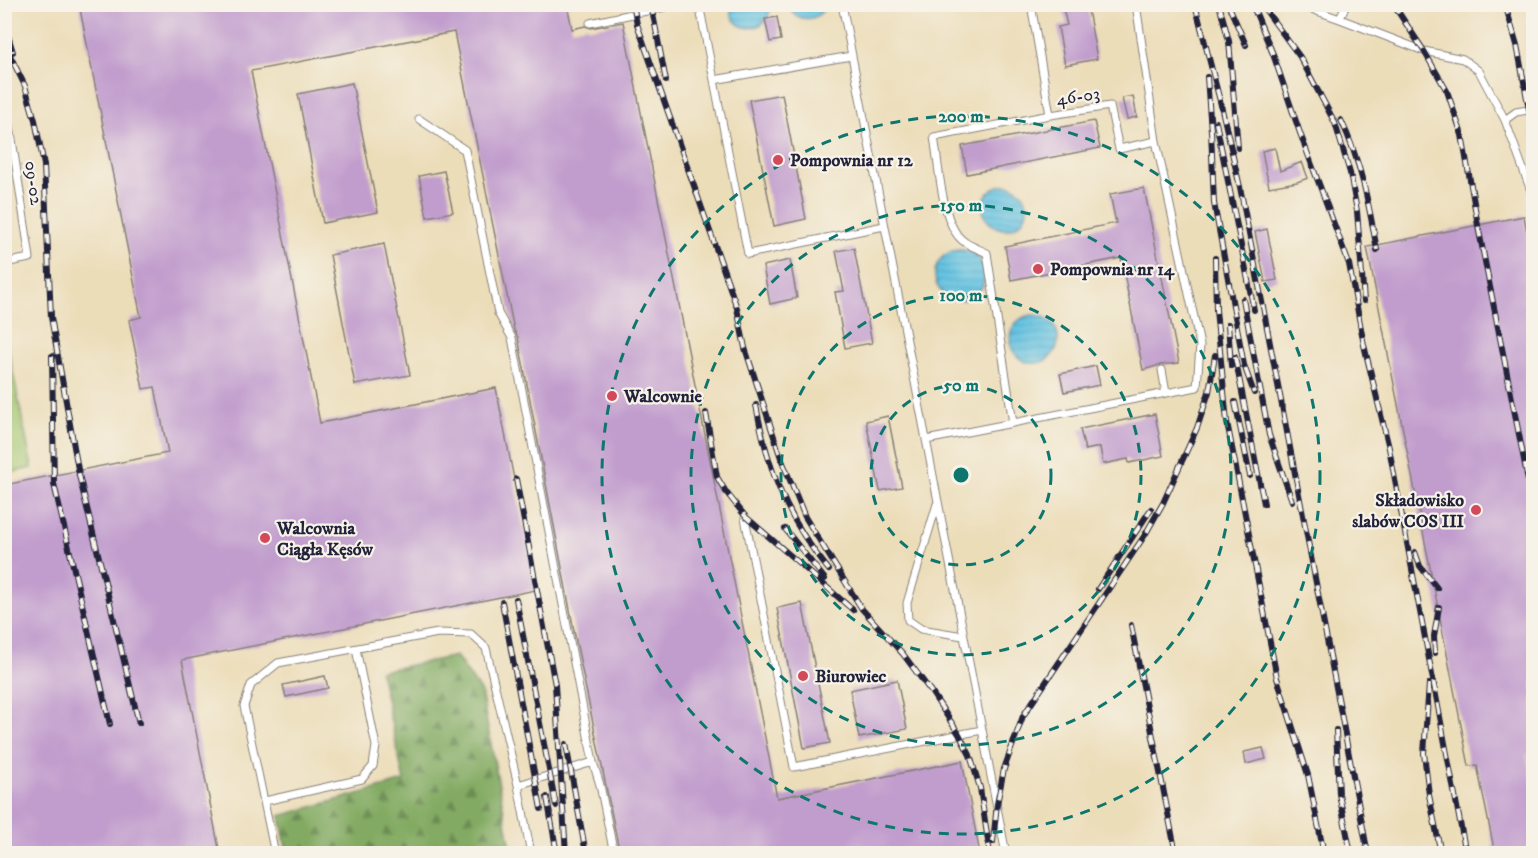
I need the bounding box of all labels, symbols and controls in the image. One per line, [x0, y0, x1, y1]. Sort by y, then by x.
street label: 46-03 [1055, 83, 1101, 111]
text: 200 m [938, 106, 984, 128]
place label: Pompownia nr 12 [790, 150, 914, 172]
marker: Pompownia nr 12 [771, 153, 785, 167]
street label: 09-02 [19, 160, 47, 207]
text: 150 m [940, 195, 983, 217]
place label: Pompownia nr 14 [1050, 259, 1175, 281]
marker: Pompownia nr 14 [1031, 262, 1045, 276]
text: 100 m [939, 285, 983, 307]
text: 50 m [942, 375, 979, 397]
place label: Walcownie [623, 386, 702, 408]
marker: Walcownie [605, 389, 619, 403]
centre of rings [951, 465, 971, 485]
place label: Składowisko slabów COS III [1352, 490, 1465, 533]
marker: Składowisko slabów COS III [1469, 503, 1483, 517]
place label: Walcownia Ciągła Kęsów [276, 518, 374, 561]
marker: Walcownia Ciągła Kęsów [258, 531, 272, 545]
place label: Biurowiec [815, 666, 887, 688]
marker: Biurowiec [796, 669, 810, 683]

